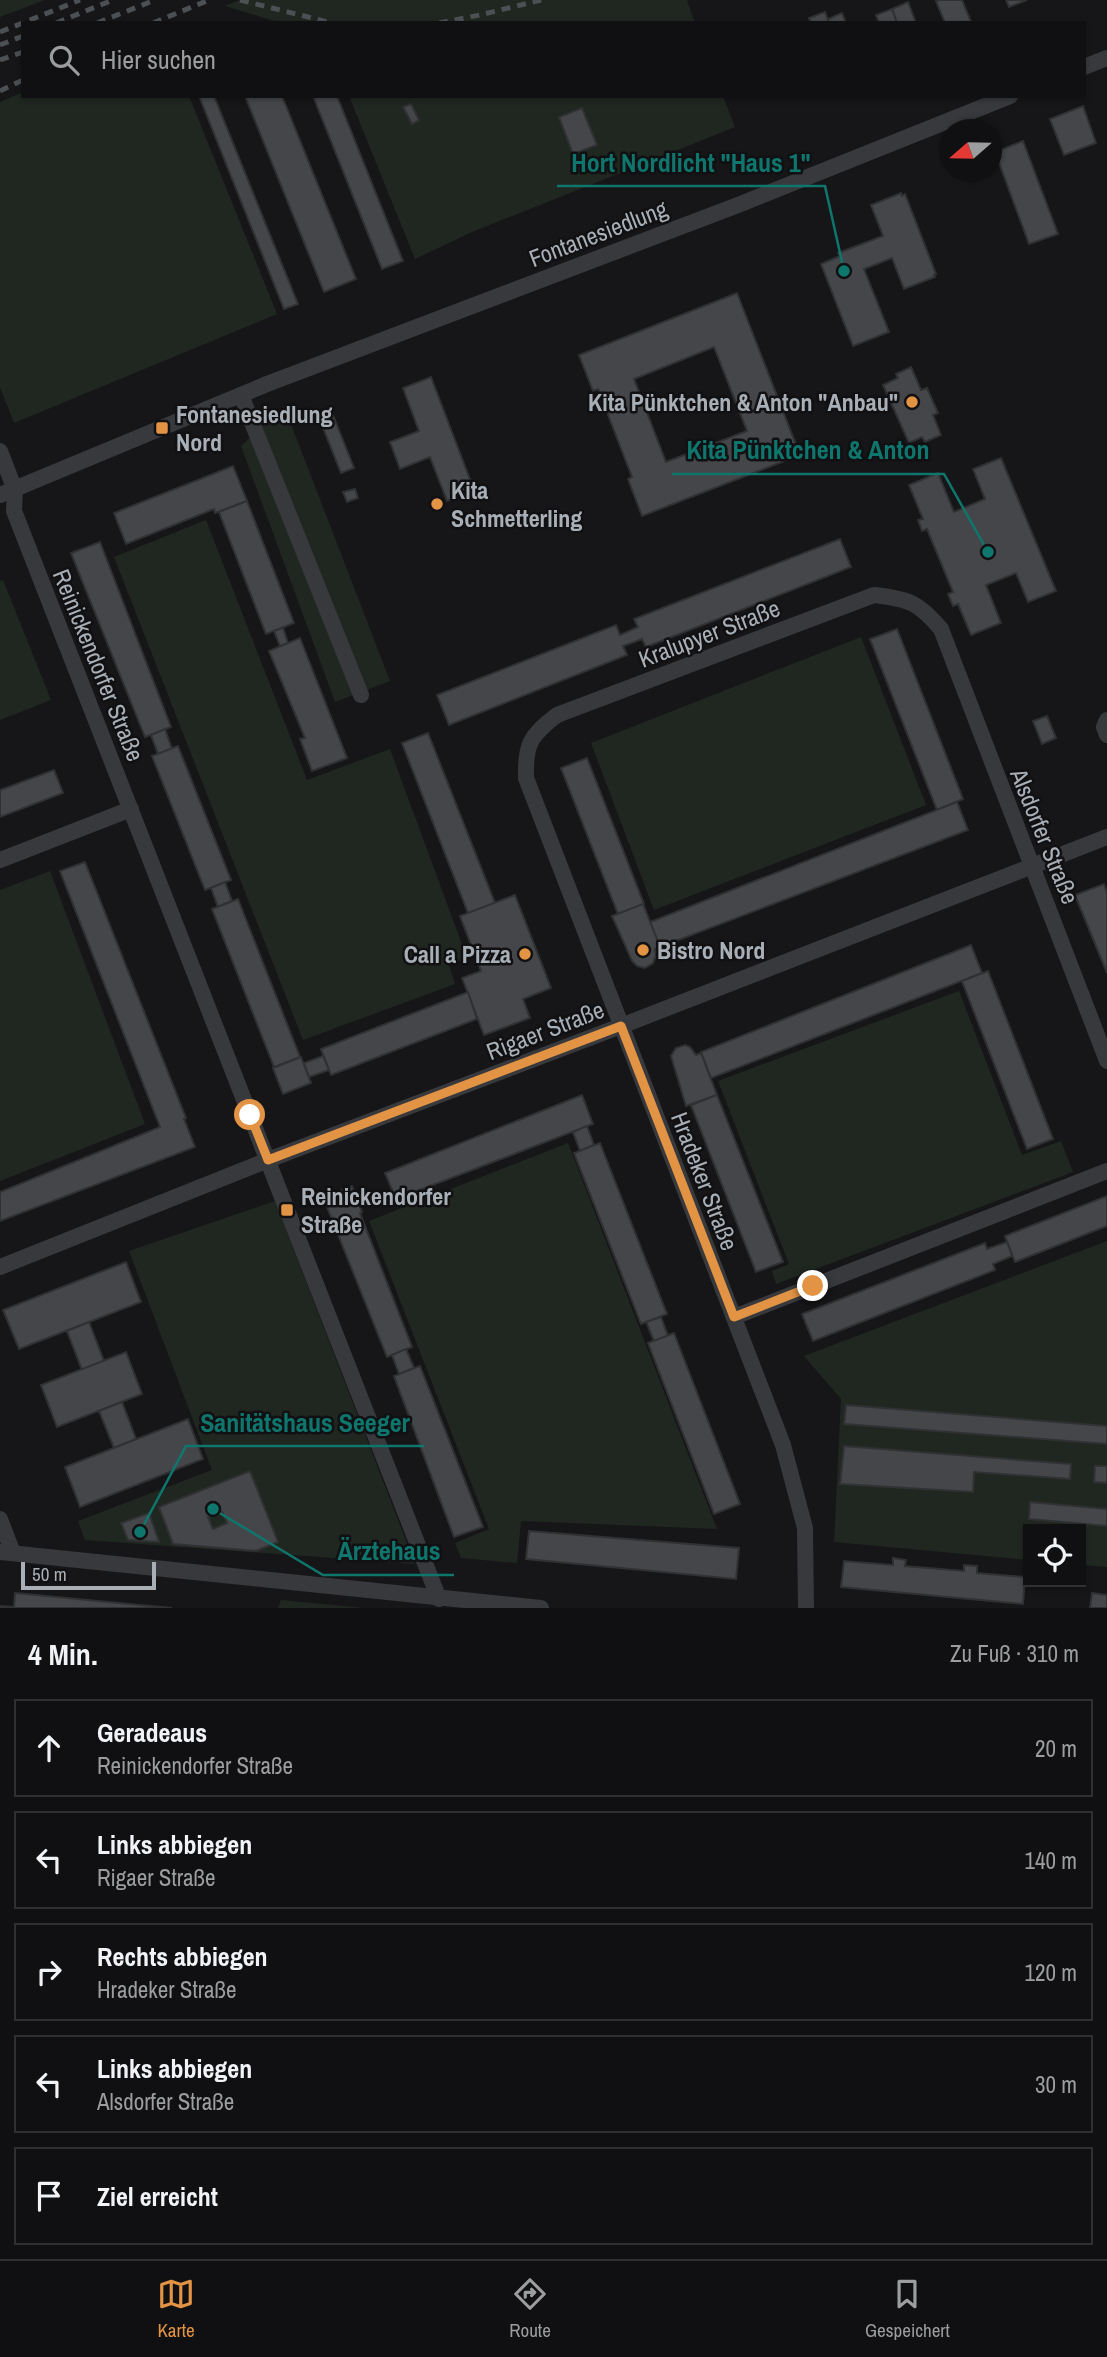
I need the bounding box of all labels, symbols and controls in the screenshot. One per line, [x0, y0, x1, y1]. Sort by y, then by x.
search box [21, 21, 1086, 98]
icon: search [45, 41, 83, 79]
text: Hier suchen [101, 42, 216, 77]
north arrow [939, 119, 1002, 182]
callout: Hort Nordlicht "Haus 1" [557, 139, 825, 186]
text: Hort Nordlicht "Haus 1" [571, 145, 811, 180]
street label: Fontanesiedlung [524, 192, 672, 274]
place label: Kita Pünktchen & Anton "Anbau" [588, 386, 898, 418]
marker: Kita Pünktchen & Anton "Anbau" [904, 394, 920, 410]
place label: Fontanesiedlung Nord [176, 398, 333, 458]
marker: Fontanesiedlung Nord [154, 420, 170, 436]
callout: Kita Pünktchen & Anton [672, 427, 944, 474]
text: Kita Pünktchen & Anton [686, 432, 930, 467]
place label: Kita Schmetterling [451, 474, 582, 534]
marker: Kita Schmetterling [429, 496, 445, 512]
street label: Reinickendorfer Straße [46, 564, 152, 766]
street label: Kralupyer Straße [634, 591, 784, 675]
street label: Alsdorfer Straße [1003, 763, 1087, 908]
place label: Bistro Nord [657, 934, 765, 966]
place label: Call a Pizza [404, 938, 511, 970]
marker: Bistro Nord [635, 942, 651, 958]
marker: Call a Pizza [517, 946, 533, 962]
street label: Rigaer Straße [482, 993, 608, 1067]
route start [234, 1099, 265, 1130]
street label: Hradeker Straße [664, 1107, 746, 1255]
place label: Reinickendorfer Straße [301, 1180, 451, 1240]
marker: Reinickendorfer Straße [279, 1202, 295, 1218]
route end [797, 1270, 828, 1301]
callout: Sanitätshaus Seeger [186, 1399, 424, 1446]
text: Sanitätshaus Seeger [200, 1405, 411, 1440]
map controls [1023, 1524, 1086, 1587]
button: locate [1023, 1524, 1086, 1587]
callout: Ärztehaus [323, 1528, 454, 1575]
text: Ärztehaus [337, 1533, 441, 1568]
scale bar [21, 1559, 156, 1591]
text: 50 m [32, 1561, 67, 1587]
text: 4 Min. [28, 1634, 98, 1674]
text: Zu Fuß · 310 m [950, 1638, 1079, 1669]
text: Geradeaus [97, 1715, 207, 1750]
icon: ahead [30, 1729, 68, 1767]
text: 20 m [1035, 1733, 1077, 1764]
text: Reinickendorfer Straße [97, 1750, 293, 1781]
text: Links abbiegen [97, 1827, 252, 1862]
icon: left [30, 1841, 68, 1879]
text: 140 m [1025, 1845, 1077, 1876]
text: Rigaer Straße [97, 1862, 215, 1893]
text: Rechts abbiegen [97, 1939, 268, 1974]
icon: right [30, 1953, 68, 1991]
text: 120 m [1025, 1957, 1077, 1988]
text: Hradeker Straße [97, 1974, 236, 2005]
text: Links abbiegen [97, 2051, 252, 2086]
icon: left [30, 2065, 68, 2103]
text: 30 m [1035, 2069, 1077, 2100]
text: Alsdorfer Straße [97, 2086, 234, 2117]
icon: arrive [30, 2177, 68, 2215]
text: Ziel erreicht [97, 2179, 218, 2214]
tab: Karte [157, 2275, 195, 2343]
tab: Route [509, 2275, 551, 2343]
tab: Gespeichert [865, 2275, 950, 2343]

